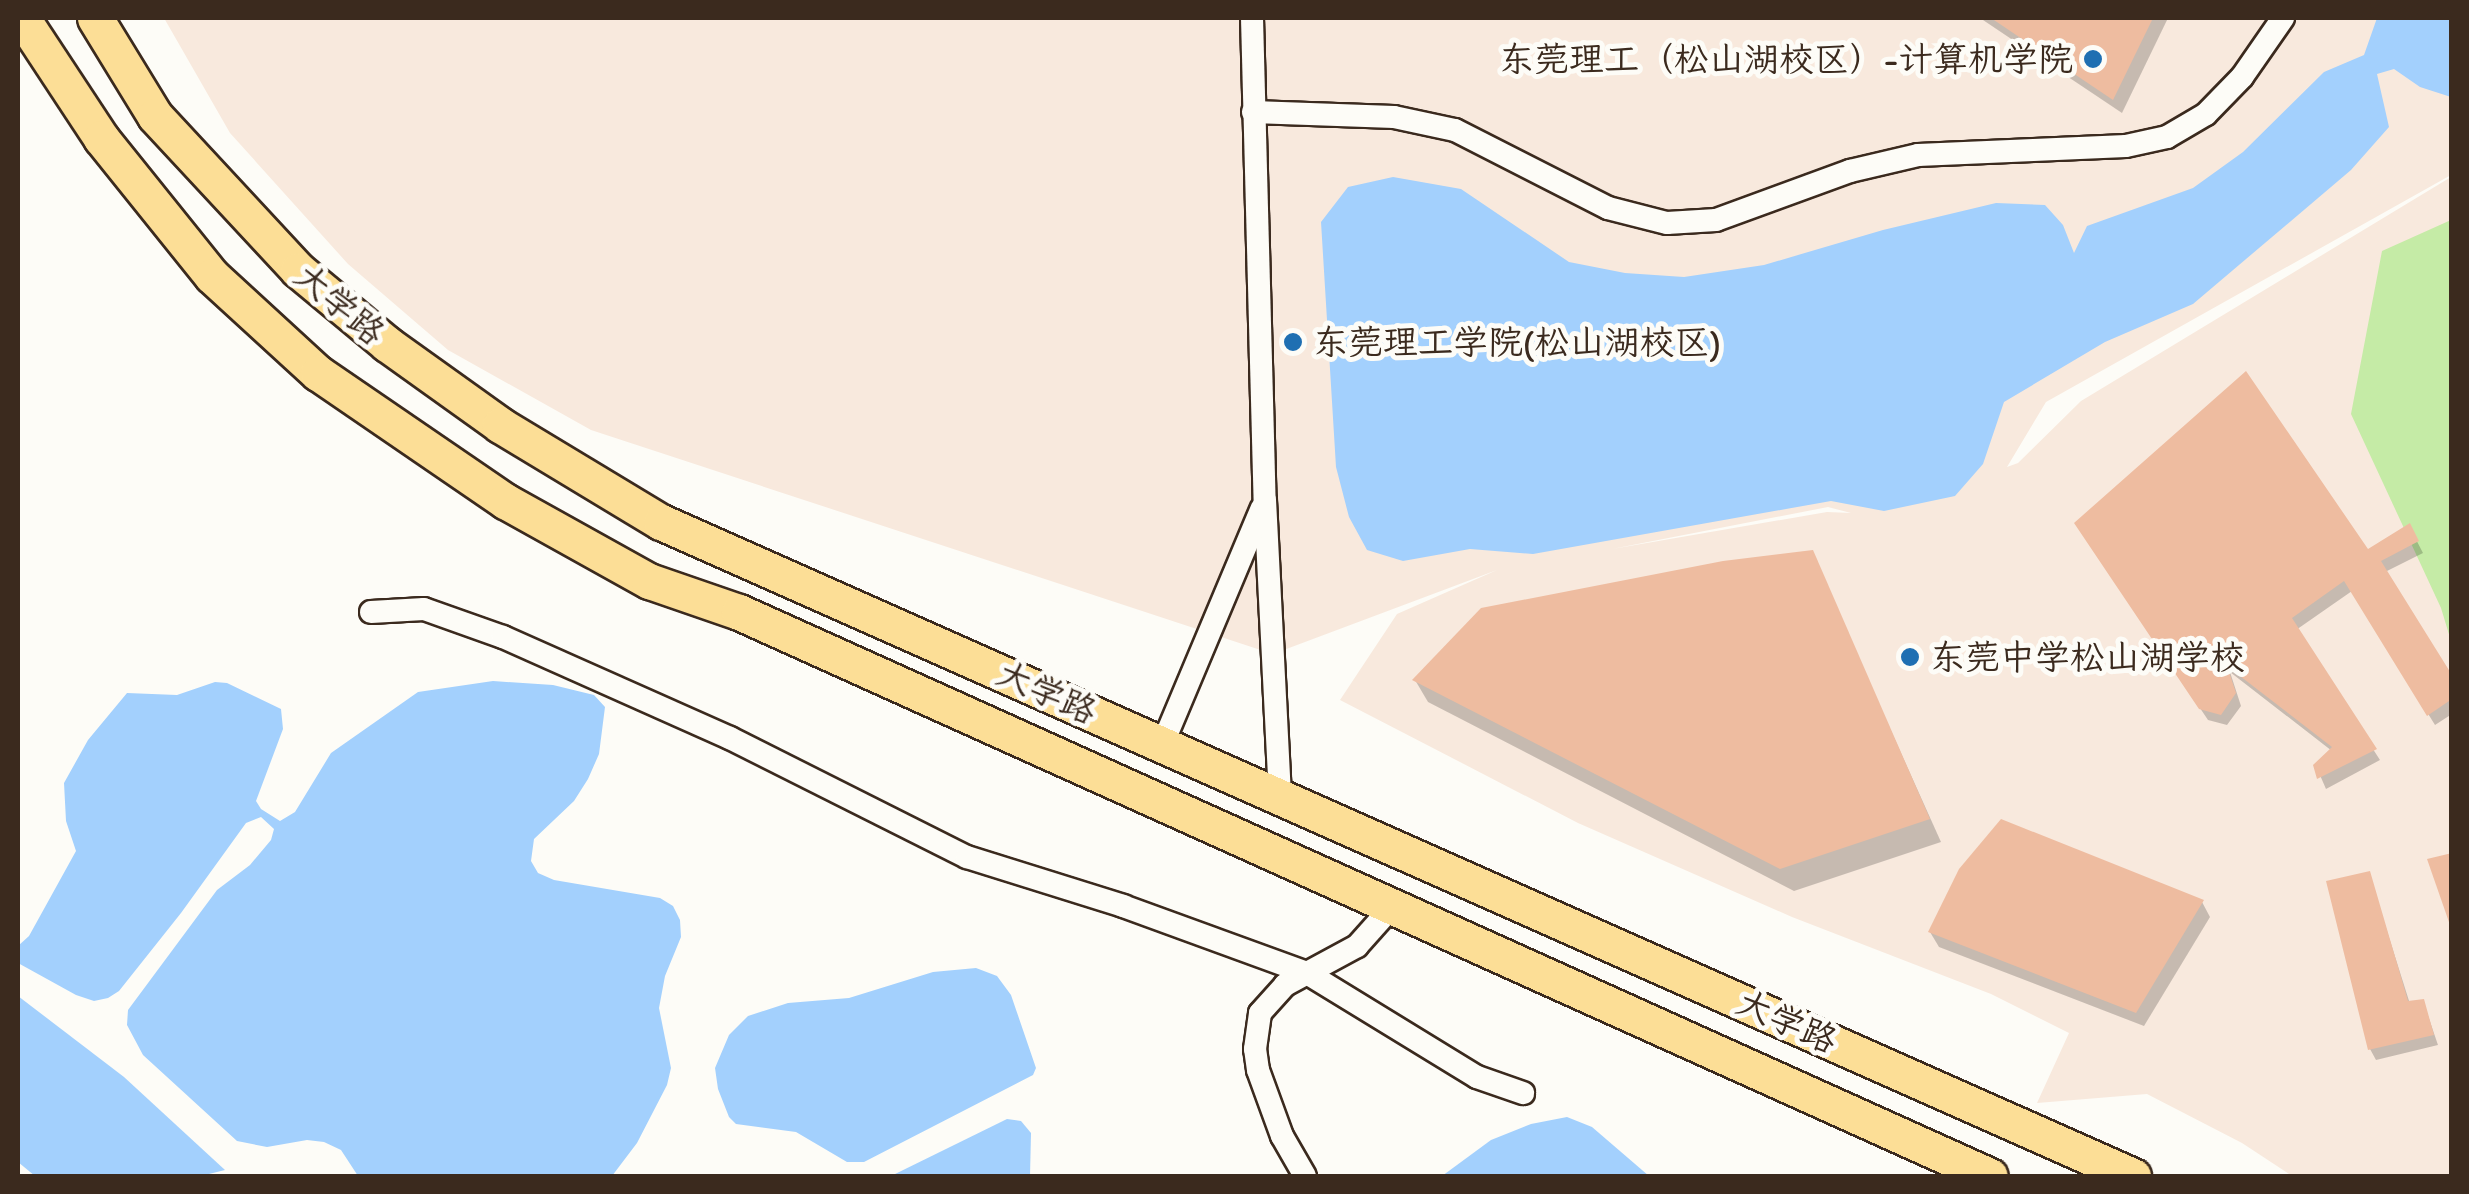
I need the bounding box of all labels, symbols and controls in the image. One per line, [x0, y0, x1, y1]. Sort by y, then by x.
place label: 东莞理工（松山湖校区）-计算机学院 [1499, 38, 2073, 80]
marker: 东莞理工（松山湖校区）-计算机学院 [2082, 48, 2104, 70]
street label: 大学路 [286, 254, 394, 354]
place label: 东莞理工学院(松山湖校区) [1313, 321, 1721, 363]
marker: 东莞理工学院(松山湖校区) [1282, 331, 1304, 353]
place label: 东莞中学松山湖学校 [1930, 636, 2245, 678]
marker: 东莞中学松山湖学校 [1899, 646, 1921, 668]
street label: 大学路 [990, 651, 1104, 733]
street label: 大学路 [1730, 980, 1844, 1062]

